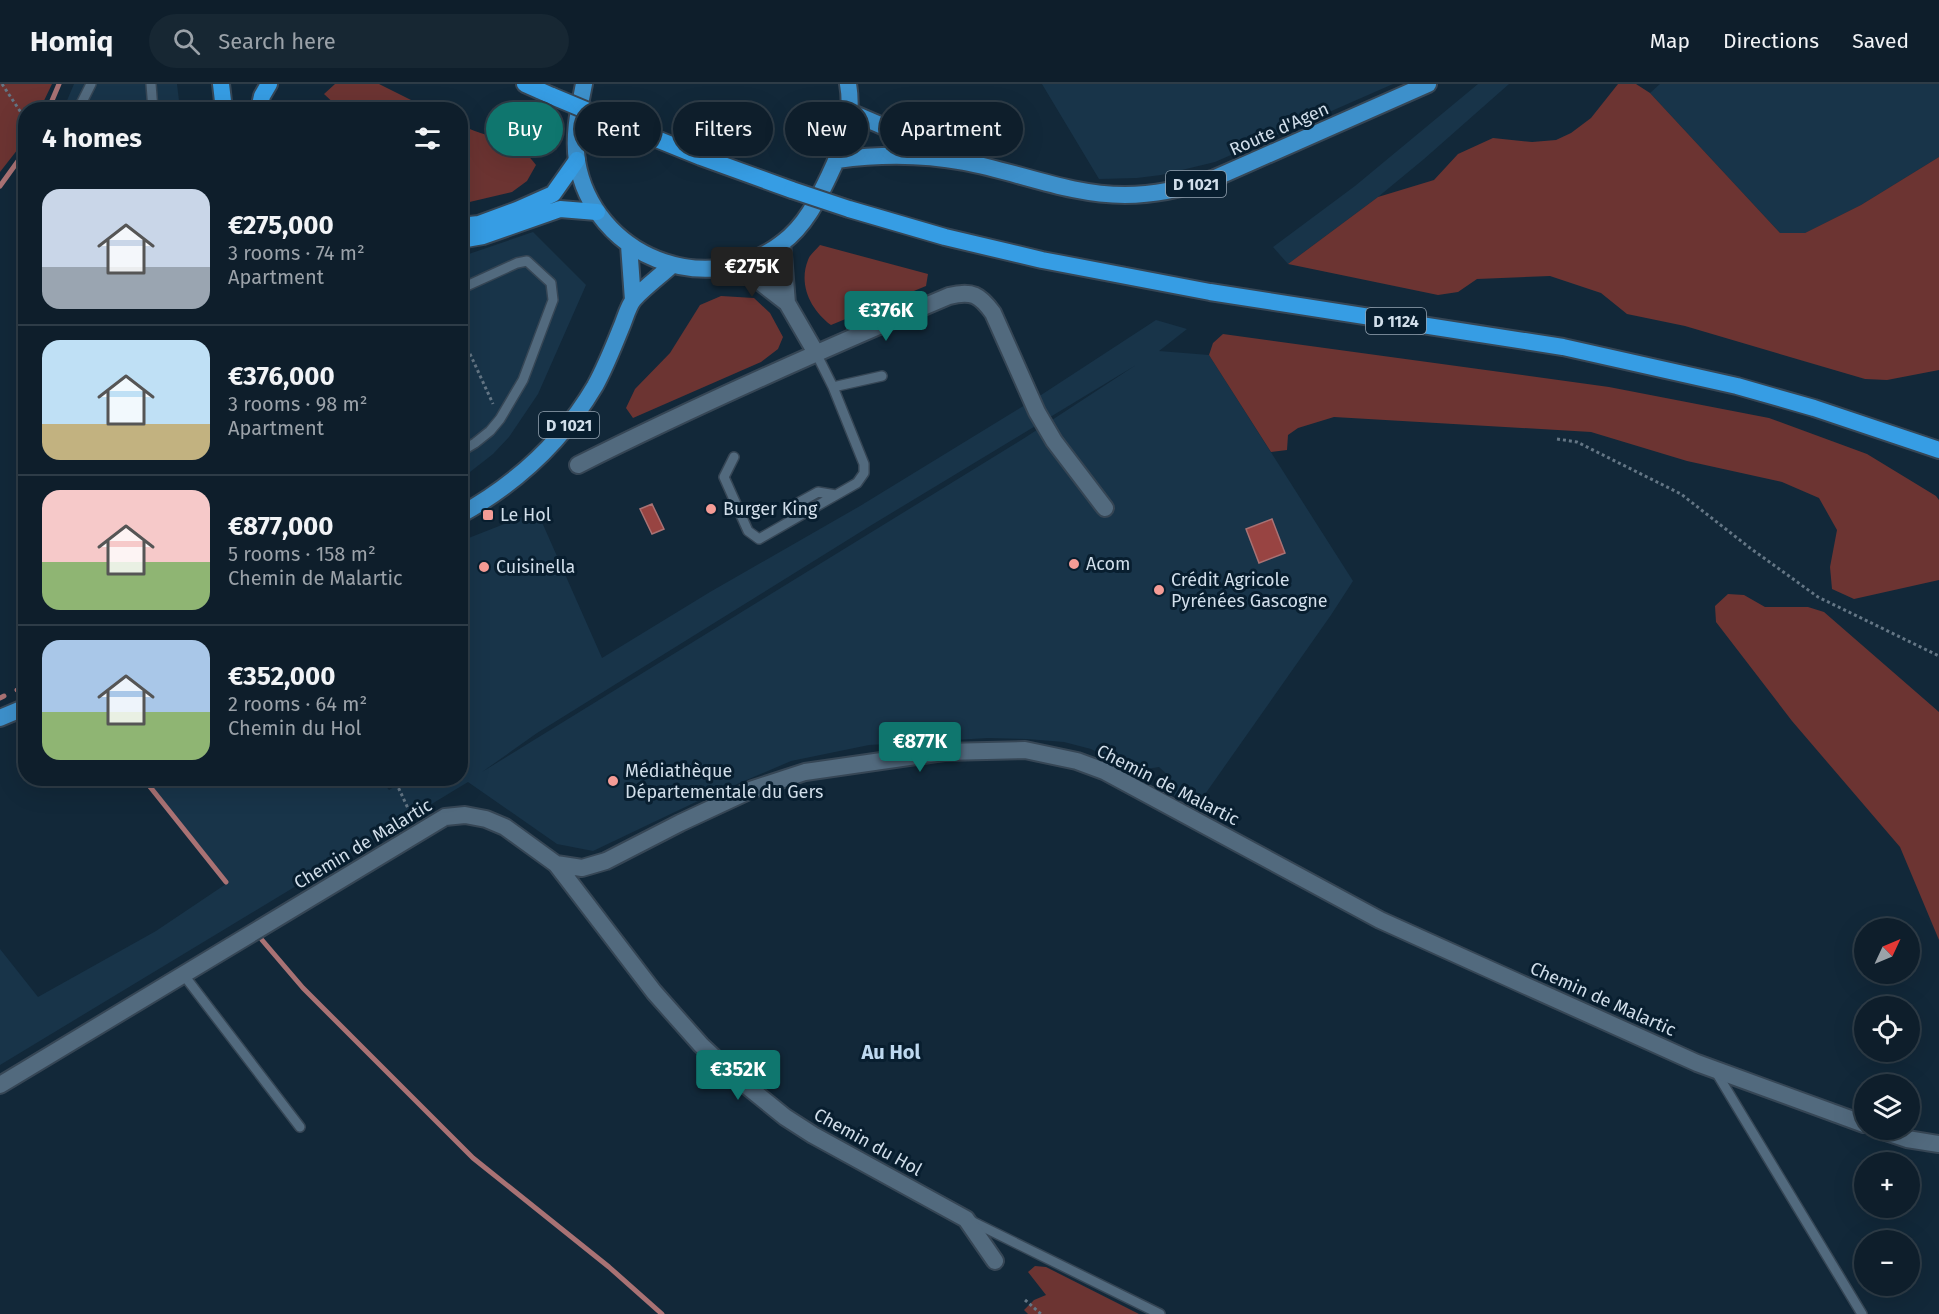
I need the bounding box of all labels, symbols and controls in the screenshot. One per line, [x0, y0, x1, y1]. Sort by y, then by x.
search box [149, 14, 569, 68]
text: Homiq [30, 25, 113, 58]
icon: search [170, 25, 203, 58]
text: Search here [218, 28, 336, 55]
text: Map [1650, 28, 1690, 54]
text: Directions [1723, 28, 1819, 54]
text: Saved [1852, 28, 1909, 54]
street label: Route d'Agen [1226, 97, 1332, 161]
chip: Buy [486, 102, 563, 156]
chip: Rent [575, 102, 661, 156]
chip: Filters [673, 102, 773, 156]
chip: New [785, 102, 868, 156]
chip: Apartment [880, 102, 1023, 156]
icon: filters [411, 122, 444, 155]
text: 4 homes [42, 123, 142, 154]
road number: D 1021 [1166, 171, 1226, 197]
text: €275,000 [228, 210, 334, 241]
icon: home [90, 213, 162, 285]
text: 3 rooms · 74 m² [228, 241, 365, 265]
pin: €275K [710, 247, 794, 298]
text: €275K [725, 254, 779, 278]
text: Apartment [228, 265, 324, 289]
pin: €376K [844, 291, 928, 342]
text: €376K [858, 298, 914, 322]
road number: D 1124 [1366, 308, 1426, 334]
text: €376,000 [228, 361, 335, 392]
icon: home [90, 364, 162, 436]
text: 3 rooms · 98 m² [228, 392, 368, 416]
road number: D 1021 [539, 412, 599, 438]
text: Apartment [228, 416, 324, 440]
place label: Burger King [723, 498, 818, 520]
marker: Burger King [704, 502, 718, 516]
place label: Le Hol [500, 504, 551, 526]
marker: Le Hol [481, 508, 495, 522]
text: €877,000 [228, 511, 334, 542]
icon: home [90, 514, 162, 586]
text: 5 rooms · 158 m² [228, 542, 376, 566]
place label: Acom [1086, 553, 1131, 575]
place label: Cuisinella [496, 556, 575, 578]
marker: Acom [1067, 557, 1081, 571]
marker: Cuisinella [477, 560, 491, 574]
text: Chemin de Malartic [228, 566, 403, 590]
place label: Crédit Agricole Pyrénées Gascogne [1171, 569, 1328, 612]
marker: Crédit Agricole Pyrénées Gascogne [1152, 583, 1166, 597]
text: €352,000 [228, 661, 335, 692]
icon: home [90, 664, 162, 736]
text: 2 rooms · 64 m² [228, 692, 367, 716]
text: Chemin du Hol [228, 716, 361, 740]
pin: €877K [878, 722, 962, 773]
text: €877K [893, 729, 947, 753]
street label: Chemin de Malartic [1093, 740, 1243, 831]
place label: Médiathèque Départementale du Gers [625, 760, 824, 803]
marker: Médiathèque Départementale du Gers [606, 774, 620, 788]
street label: Chemin de Malartic [290, 794, 436, 894]
north arrow [1854, 918, 1920, 984]
map controls [1854, 918, 1920, 1296]
street label: Chemin de Malartic [1527, 957, 1680, 1041]
button: locate [1854, 996, 1920, 1062]
district label: Au Hol [861, 1040, 921, 1064]
pin: €352K [696, 1050, 780, 1101]
text: €352K [710, 1057, 766, 1081]
button: layers [1854, 1074, 1920, 1140]
street label: Chemin du Hol [810, 1103, 926, 1181]
button: + [1854, 1152, 1920, 1218]
button: − [1854, 1230, 1920, 1296]

